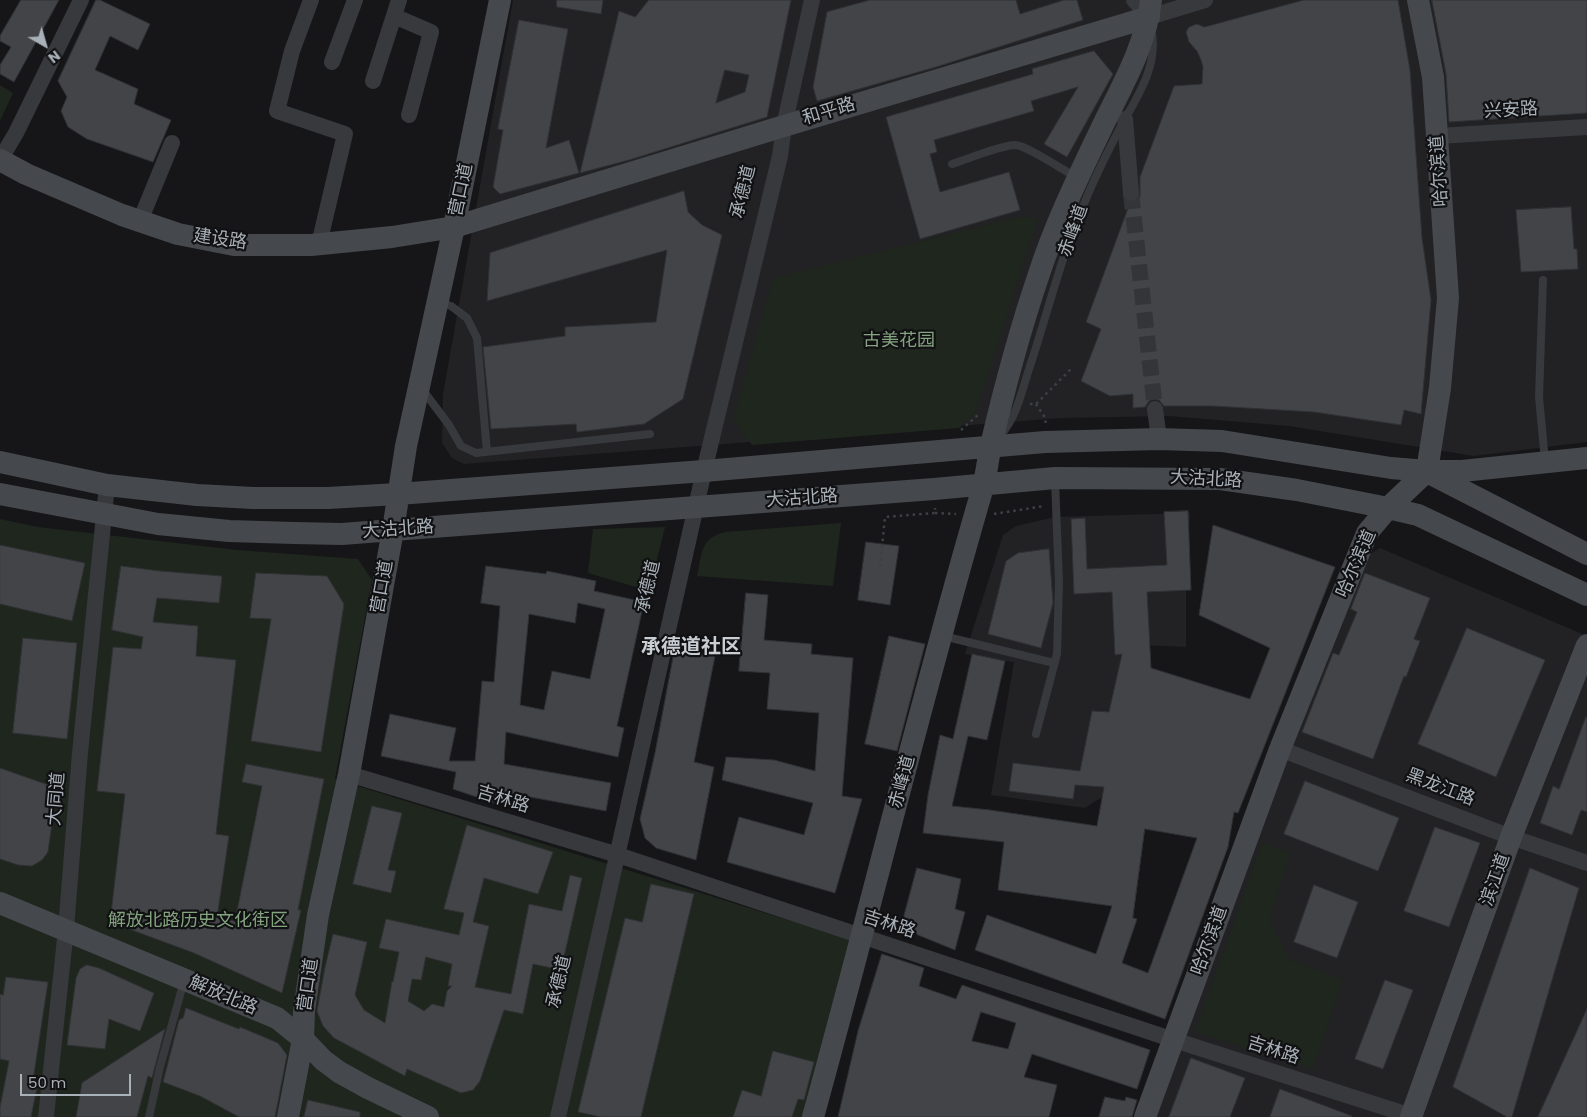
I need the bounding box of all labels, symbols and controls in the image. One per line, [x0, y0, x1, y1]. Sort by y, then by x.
north arrow [20, 20, 70, 70]
text: N [44, 46, 65, 68]
street label: 和平路 [800, 94, 858, 130]
street label: 兴安路 [1483, 99, 1539, 123]
street label: 哈尔滨道 [1427, 134, 1453, 208]
street label: 营口道 [446, 161, 478, 219]
street label: 承德道 [727, 163, 761, 221]
street label: 赤峰道 [1055, 202, 1093, 260]
street label: 建设路 [192, 226, 248, 254]
park label: 古美花园 [863, 330, 935, 352]
street label: 大沽北路 [1169, 467, 1243, 493]
street label: 大沽北路 [765, 486, 839, 512]
street label: 大沽北路 [361, 517, 435, 543]
street label: 哈尔滨道 [1332, 527, 1382, 601]
street label: 承德道 [632, 558, 666, 616]
street label: 营口道 [368, 559, 398, 615]
district label: 承德道社区 [641, 636, 741, 660]
street label: 赤峰道 [886, 753, 920, 811]
street label: 黑龙江路 [1403, 765, 1477, 811]
street label: 大同道 [44, 771, 70, 827]
street label: 吉林路 [474, 782, 532, 818]
street label: 滨江道 [1477, 851, 1515, 909]
street label: 哈尔滨道 [1188, 903, 1232, 979]
street label: 吉林路 [860, 906, 918, 944]
park label: 解放北路历史文化街区 [108, 910, 288, 932]
street label: 承德道 [543, 953, 577, 1011]
street label: 营口道 [295, 957, 323, 1013]
street label: 解放北路 [186, 972, 260, 1020]
street label: 吉林路 [1244, 1032, 1302, 1070]
scale bar [22, 1064, 134, 1096]
text: 50 m [28, 1072, 66, 1093]

